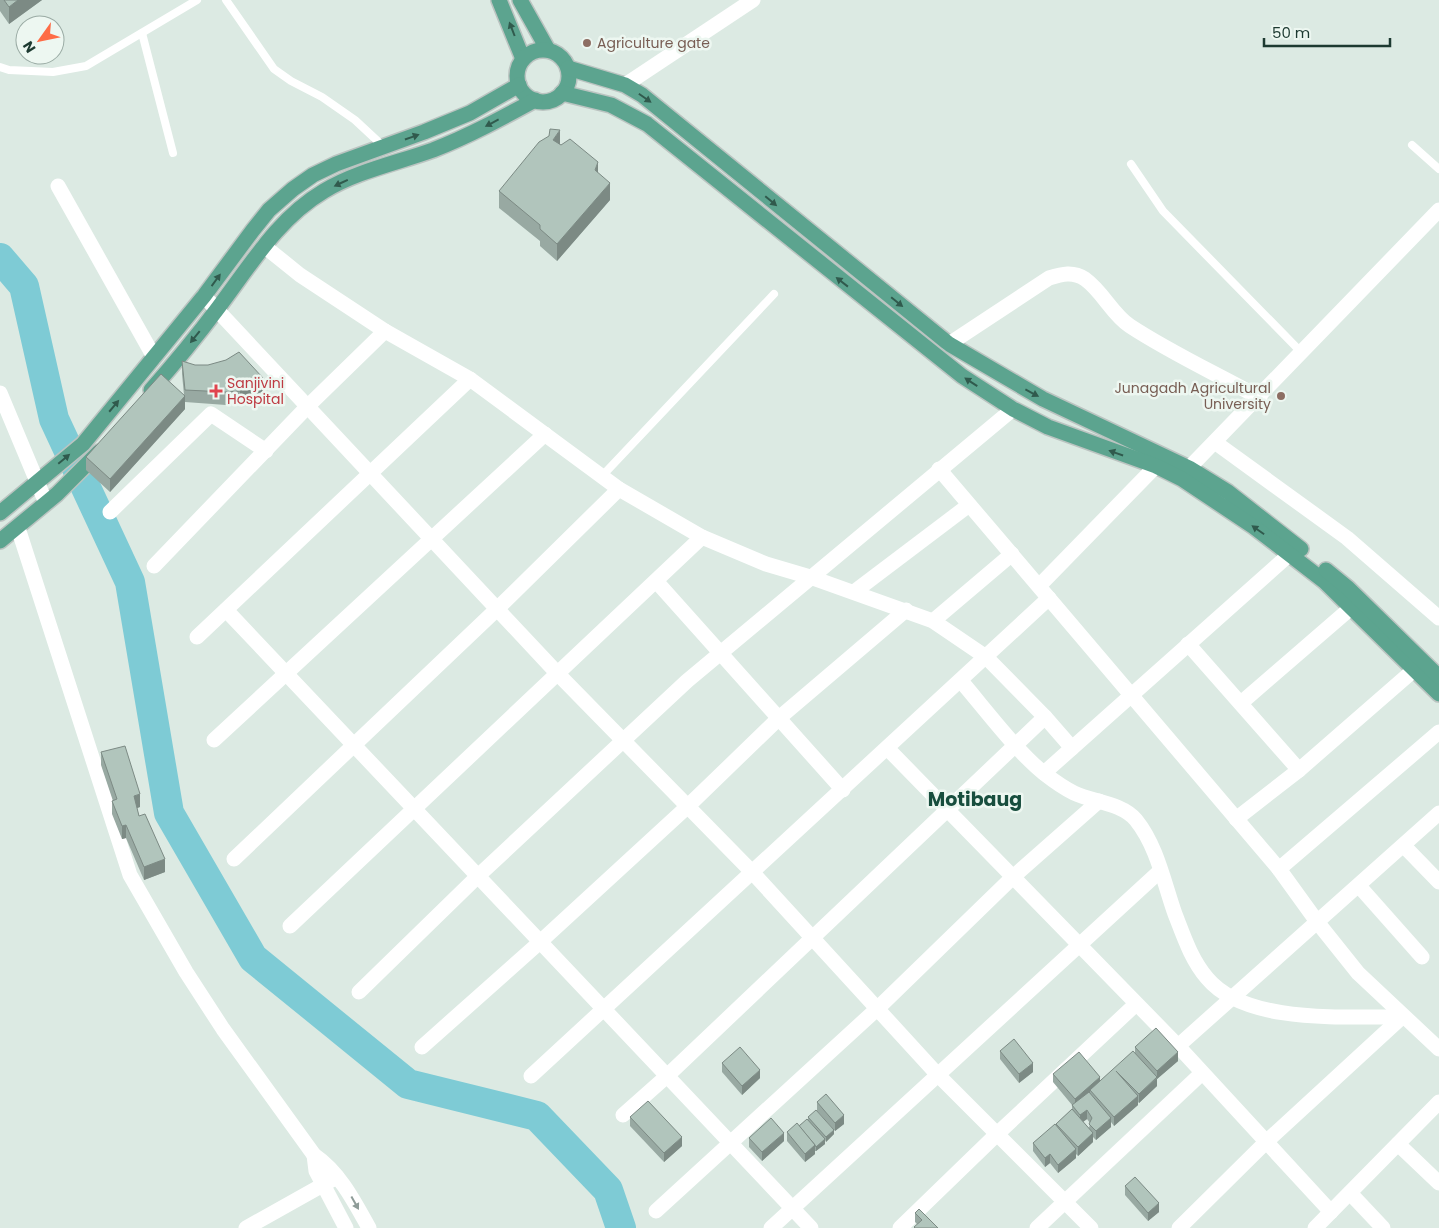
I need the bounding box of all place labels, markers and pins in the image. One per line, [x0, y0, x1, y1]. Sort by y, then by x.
place label: Agriculture gate [597, 33, 710, 53]
marker: Agriculture gate [581, 37, 593, 49]
place label: Sanjivini Hospital [227, 373, 284, 409]
place label: Junagadh Agricultural University [1114, 378, 1271, 414]
marker: Sanjivini Hospital [209, 384, 223, 398]
marker: Junagadh Agricultural University [1275, 390, 1287, 402]

